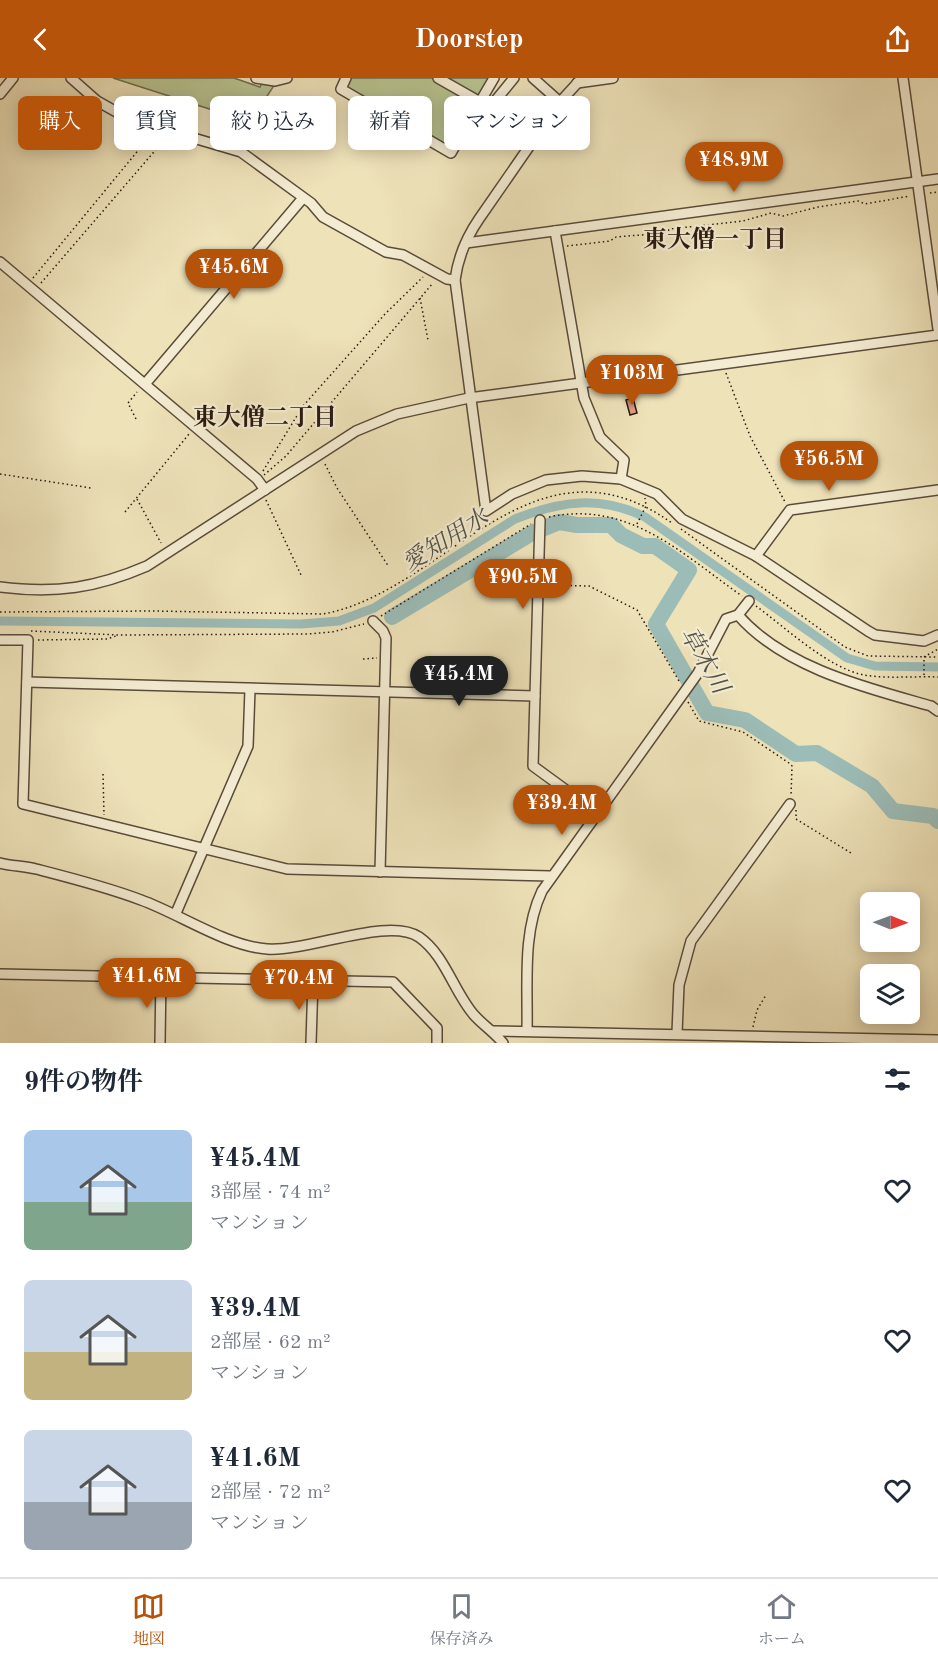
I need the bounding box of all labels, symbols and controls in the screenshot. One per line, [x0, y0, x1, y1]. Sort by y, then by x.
icon: back [24, 23, 57, 56]
icon: share [881, 23, 914, 56]
text: Doorstep [414, 26, 524, 53]
chip: 購入 [18, 96, 102, 150]
chip: 賃貸 [114, 96, 198, 150]
chip: 絞り込み [210, 96, 336, 150]
chip: 新着 [348, 96, 432, 150]
chip: マンション [444, 96, 590, 150]
pin: ¥48.9M [685, 142, 783, 193]
text: ¥48.9M [699, 151, 769, 171]
district label: 東大僧一丁目 [643, 226, 787, 253]
pin: ¥45.6M [185, 249, 283, 300]
text: ¥45.6M [199, 258, 269, 278]
pin: ¥103M [590, 355, 674, 406]
text: ¥103M [600, 364, 664, 384]
district label: 東大僧二丁目 [193, 404, 337, 431]
pin: ¥56.5M [780, 441, 878, 492]
text: ¥56.5M [794, 450, 864, 470]
water label: 愛知用水 [397, 502, 495, 577]
pin: ¥90.5M [474, 559, 572, 610]
text: ¥90.5M [488, 568, 558, 588]
water label: 草木川 [675, 622, 736, 701]
pin: ¥45.4M [410, 656, 508, 707]
text: ¥45.4M [424, 665, 494, 685]
pin: ¥39.4M [513, 785, 611, 836]
text: ¥39.4M [527, 794, 597, 814]
north arrow [860, 892, 920, 952]
map controls [860, 892, 920, 1024]
pin: ¥41.6M [98, 958, 196, 1009]
pin: ¥70.4M [250, 960, 348, 1011]
button: layers [860, 964, 920, 1024]
text: ¥41.6M [112, 967, 182, 987]
text: ¥70.4M [264, 969, 334, 989]
icon: filters [881, 1063, 914, 1096]
text: 9件の物件 [24, 1070, 143, 1096]
text: ¥45.4M [210, 1146, 301, 1172]
icon: home [72, 1154, 144, 1226]
icon: heart [881, 1174, 914, 1207]
text: 3部屋 · 74 m² [210, 1183, 331, 1203]
text: マンション [210, 1214, 309, 1234]
text: ¥39.4M [210, 1296, 301, 1322]
icon: home [72, 1304, 144, 1376]
icon: heart [881, 1324, 914, 1357]
text: 2部屋 · 62 m² [210, 1333, 331, 1353]
text: マンション [210, 1364, 309, 1384]
text: ¥41.6M [210, 1446, 301, 1472]
icon: home [72, 1454, 144, 1526]
icon: heart [881, 1474, 914, 1507]
text: 2部屋 · 72 m² [210, 1483, 331, 1503]
text: マンション [210, 1514, 309, 1534]
tab: 地図 [132, 1590, 165, 1650]
tab: 保存済み [429, 1590, 493, 1650]
tab: ホーム [758, 1590, 806, 1650]

